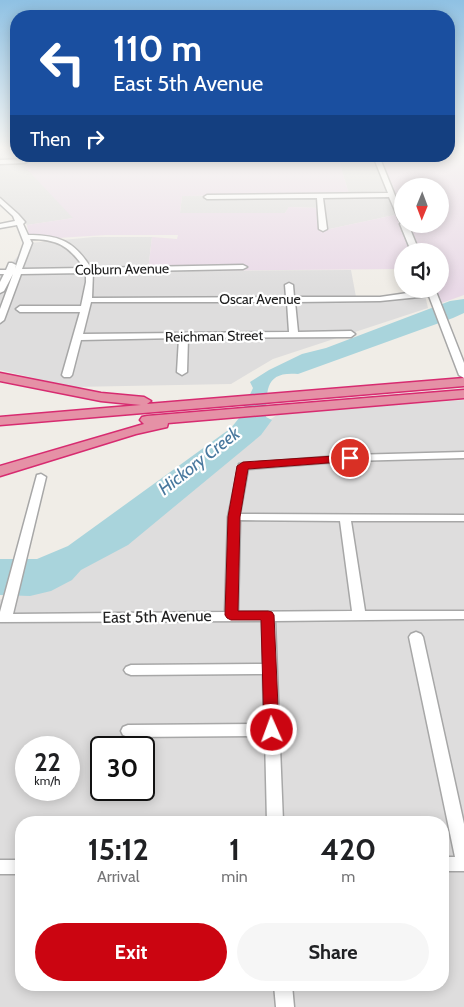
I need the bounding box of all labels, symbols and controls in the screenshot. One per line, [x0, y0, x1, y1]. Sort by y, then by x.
text: 110 m [113, 27, 202, 70]
icon: left [30, 30, 95, 95]
text: East 5th Avenue [113, 70, 263, 97]
icon: right [81, 125, 109, 153]
text: Then [30, 128, 71, 151]
north arrow [394, 178, 449, 232]
map controls [394, 178, 449, 298]
button: sound [394, 243, 449, 298]
street label: Colburn Avenue [75, 259, 169, 279]
street label: Oscar Avenue [219, 290, 301, 308]
street label: Reichman Street [165, 326, 264, 346]
water label: Hickory Creek [154, 422, 245, 500]
pin [329, 437, 371, 479]
icon: arrive [336, 444, 364, 472]
street label: East 5th Avenue [102, 606, 212, 627]
position arrow [245, 703, 297, 755]
speed limit sign: 30 [90, 736, 155, 801]
text: 22 [34, 747, 61, 777]
text: km/h [34, 773, 61, 788]
text: 15:12 [88, 831, 149, 868]
text: 1 [229, 831, 240, 868]
text: 420 [321, 831, 376, 868]
text: Arrival [97, 867, 139, 886]
text: min [221, 867, 248, 886]
text: m [341, 867, 355, 886]
button: Exit [35, 923, 227, 981]
button: Share [237, 923, 429, 981]

